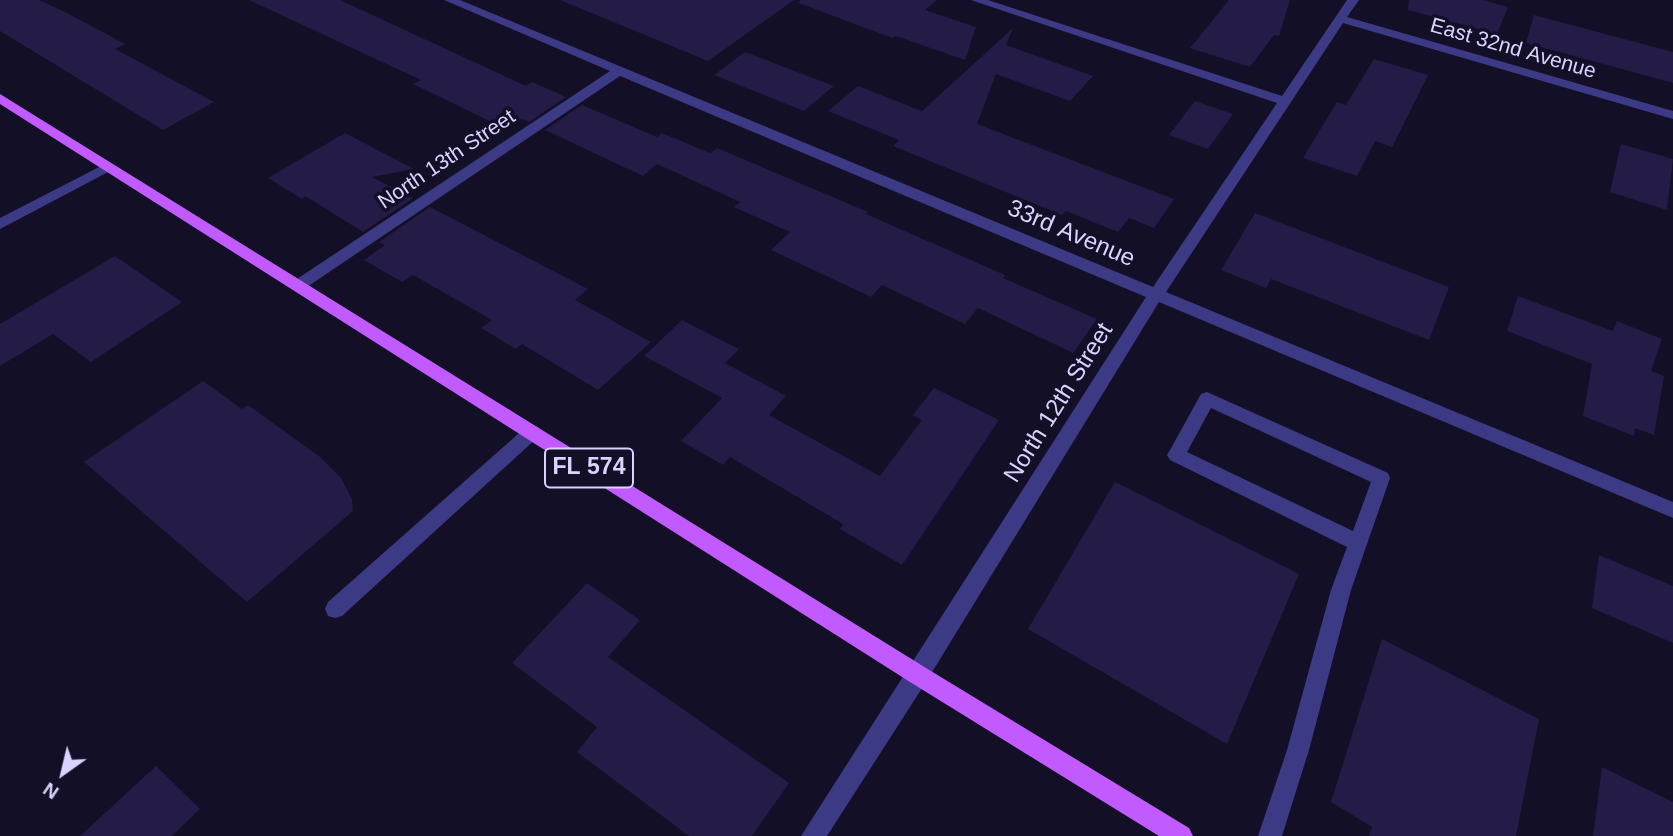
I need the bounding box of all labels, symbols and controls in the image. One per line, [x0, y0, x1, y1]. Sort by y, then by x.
street label: East 32nd Avenue [1427, 13, 1599, 85]
street label: North 13th Street [374, 105, 520, 215]
street label: 33rd Avenue [1003, 194, 1139, 274]
street label: North 12th Street [998, 318, 1120, 488]
road number: FL 574 [545, 448, 633, 488]
north arrow [28, 738, 98, 808]
text: N [39, 778, 63, 803]

